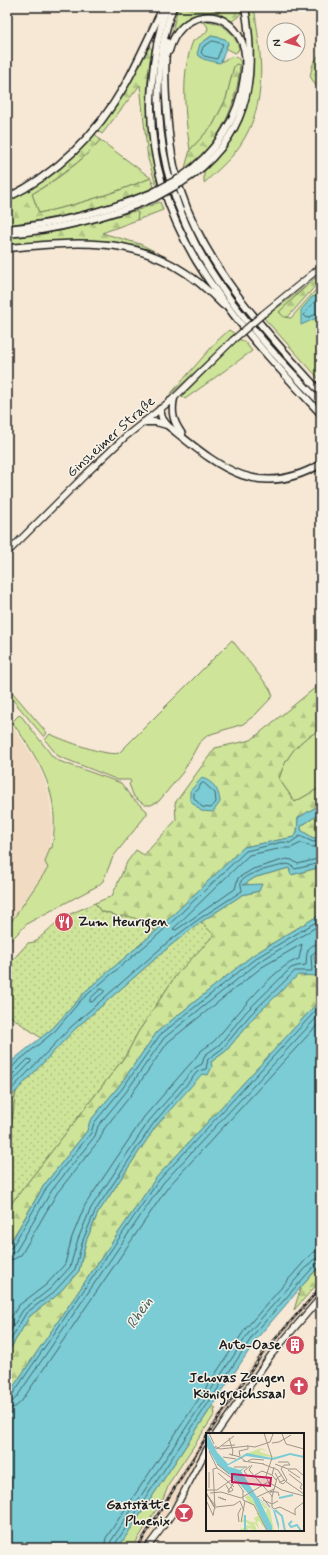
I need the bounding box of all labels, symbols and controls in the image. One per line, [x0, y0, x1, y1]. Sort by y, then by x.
north arrow [266, 22, 306, 62]
text: N [270, 39, 284, 47]
street label: Ginsheimer Straße [63, 392, 159, 481]
restaurant icon: Zum Heurigen [53, 911, 75, 933]
place label: Zum Heurigen [78, 913, 169, 934]
water label: Rhein [122, 1293, 158, 1333]
building icon: Auto-Oase [284, 1334, 306, 1356]
place label: Auto-Oase [219, 1336, 281, 1354]
place label: Jehovas Zeugen Königreichssaal [189, 1369, 285, 1406]
church icon: Jehovas Zeugen Königreichssaal [288, 1375, 310, 1397]
inset map [206, 1433, 304, 1531]
place label: Gaststätte Phoenix [106, 1496, 170, 1530]
bar icon: Gaststätte Phoenix [173, 1502, 195, 1524]

